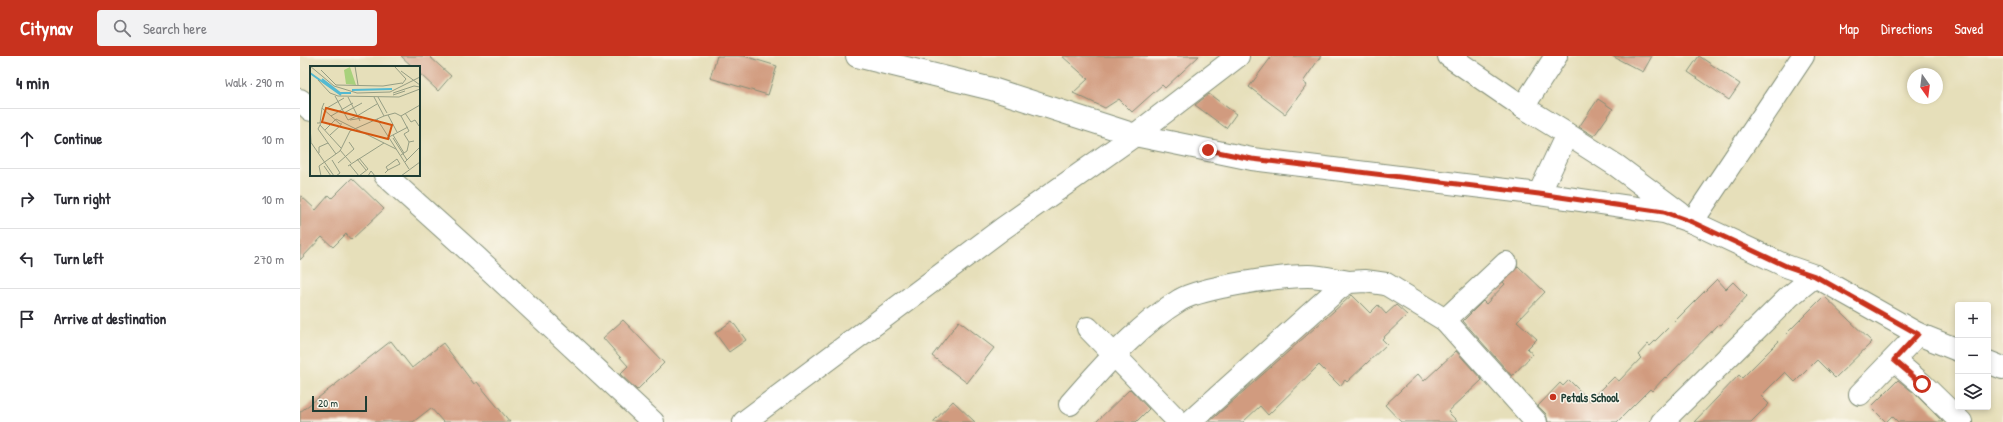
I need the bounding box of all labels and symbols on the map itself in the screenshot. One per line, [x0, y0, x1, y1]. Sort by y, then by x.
inset map [310, 66, 420, 176]
north arrow [1907, 68, 1943, 104]
route end [1199, 141, 1217, 159]
route start [1913, 375, 1931, 393]
place label: Petals School [1561, 389, 1620, 406]
marker: Petals School [1548, 392, 1558, 402]
scale bar [312, 394, 367, 413]

